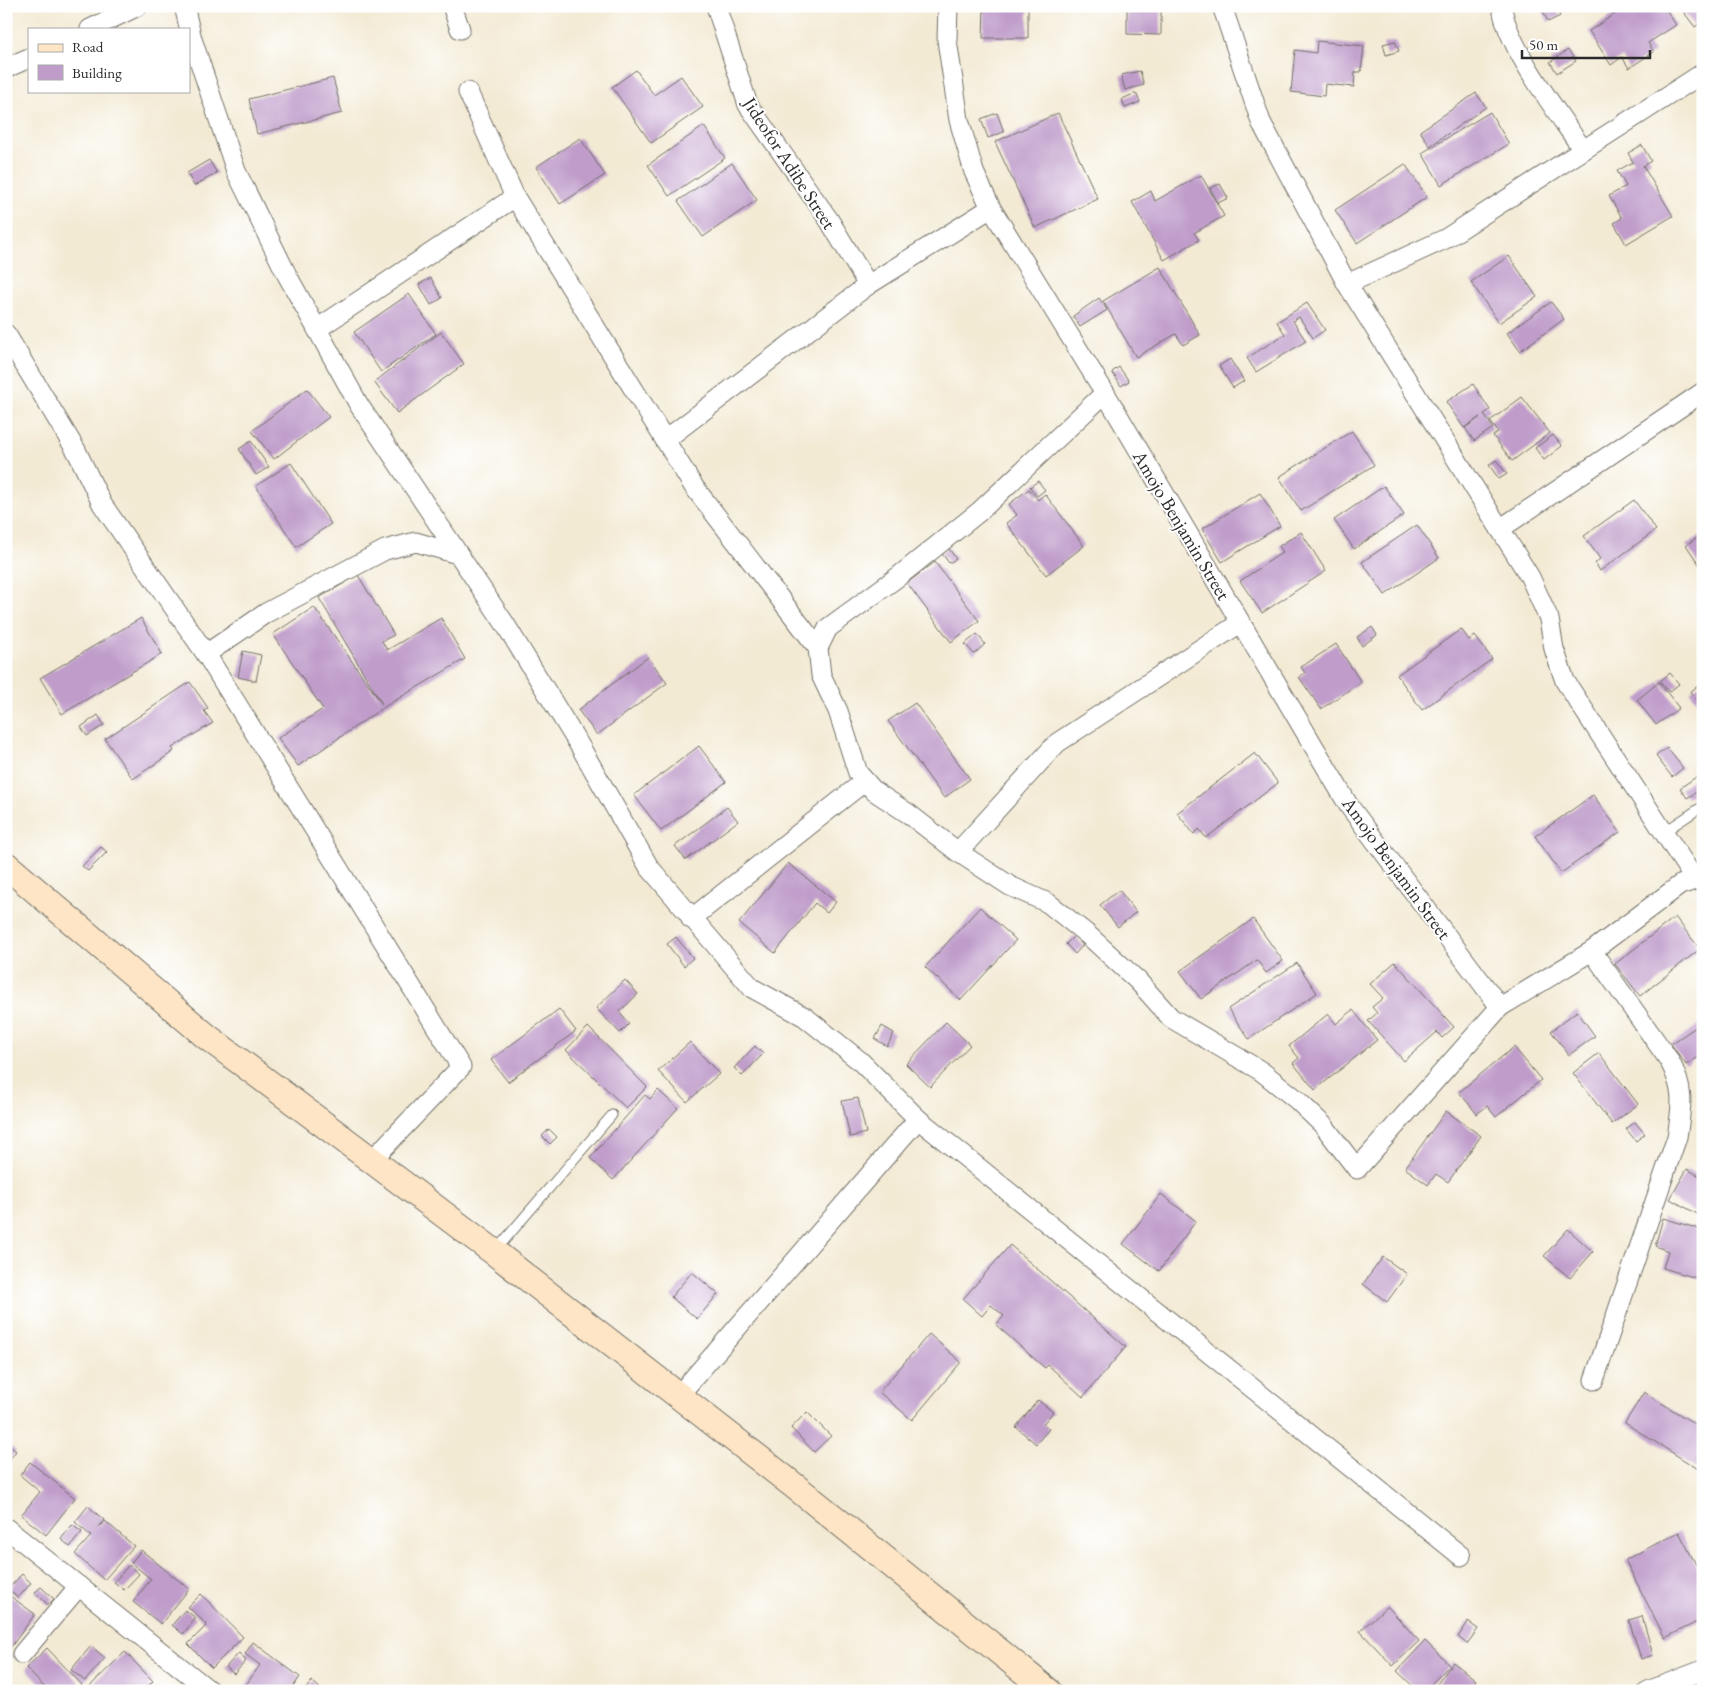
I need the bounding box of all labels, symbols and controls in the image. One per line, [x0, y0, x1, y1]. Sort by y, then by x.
legend [28, 28, 190, 92]
scale bar [1522, 28, 1649, 60]
text: 50 m [1529, 35, 1558, 54]
text: Road [72, 37, 104, 56]
text: Building [72, 63, 122, 82]
street label: Jideofor Adibe Street [736, 91, 842, 234]
street label: Amojo Benjamin Street [1126, 445, 1236, 605]
street label: Amojo Benjamin Street [1336, 791, 1457, 945]

